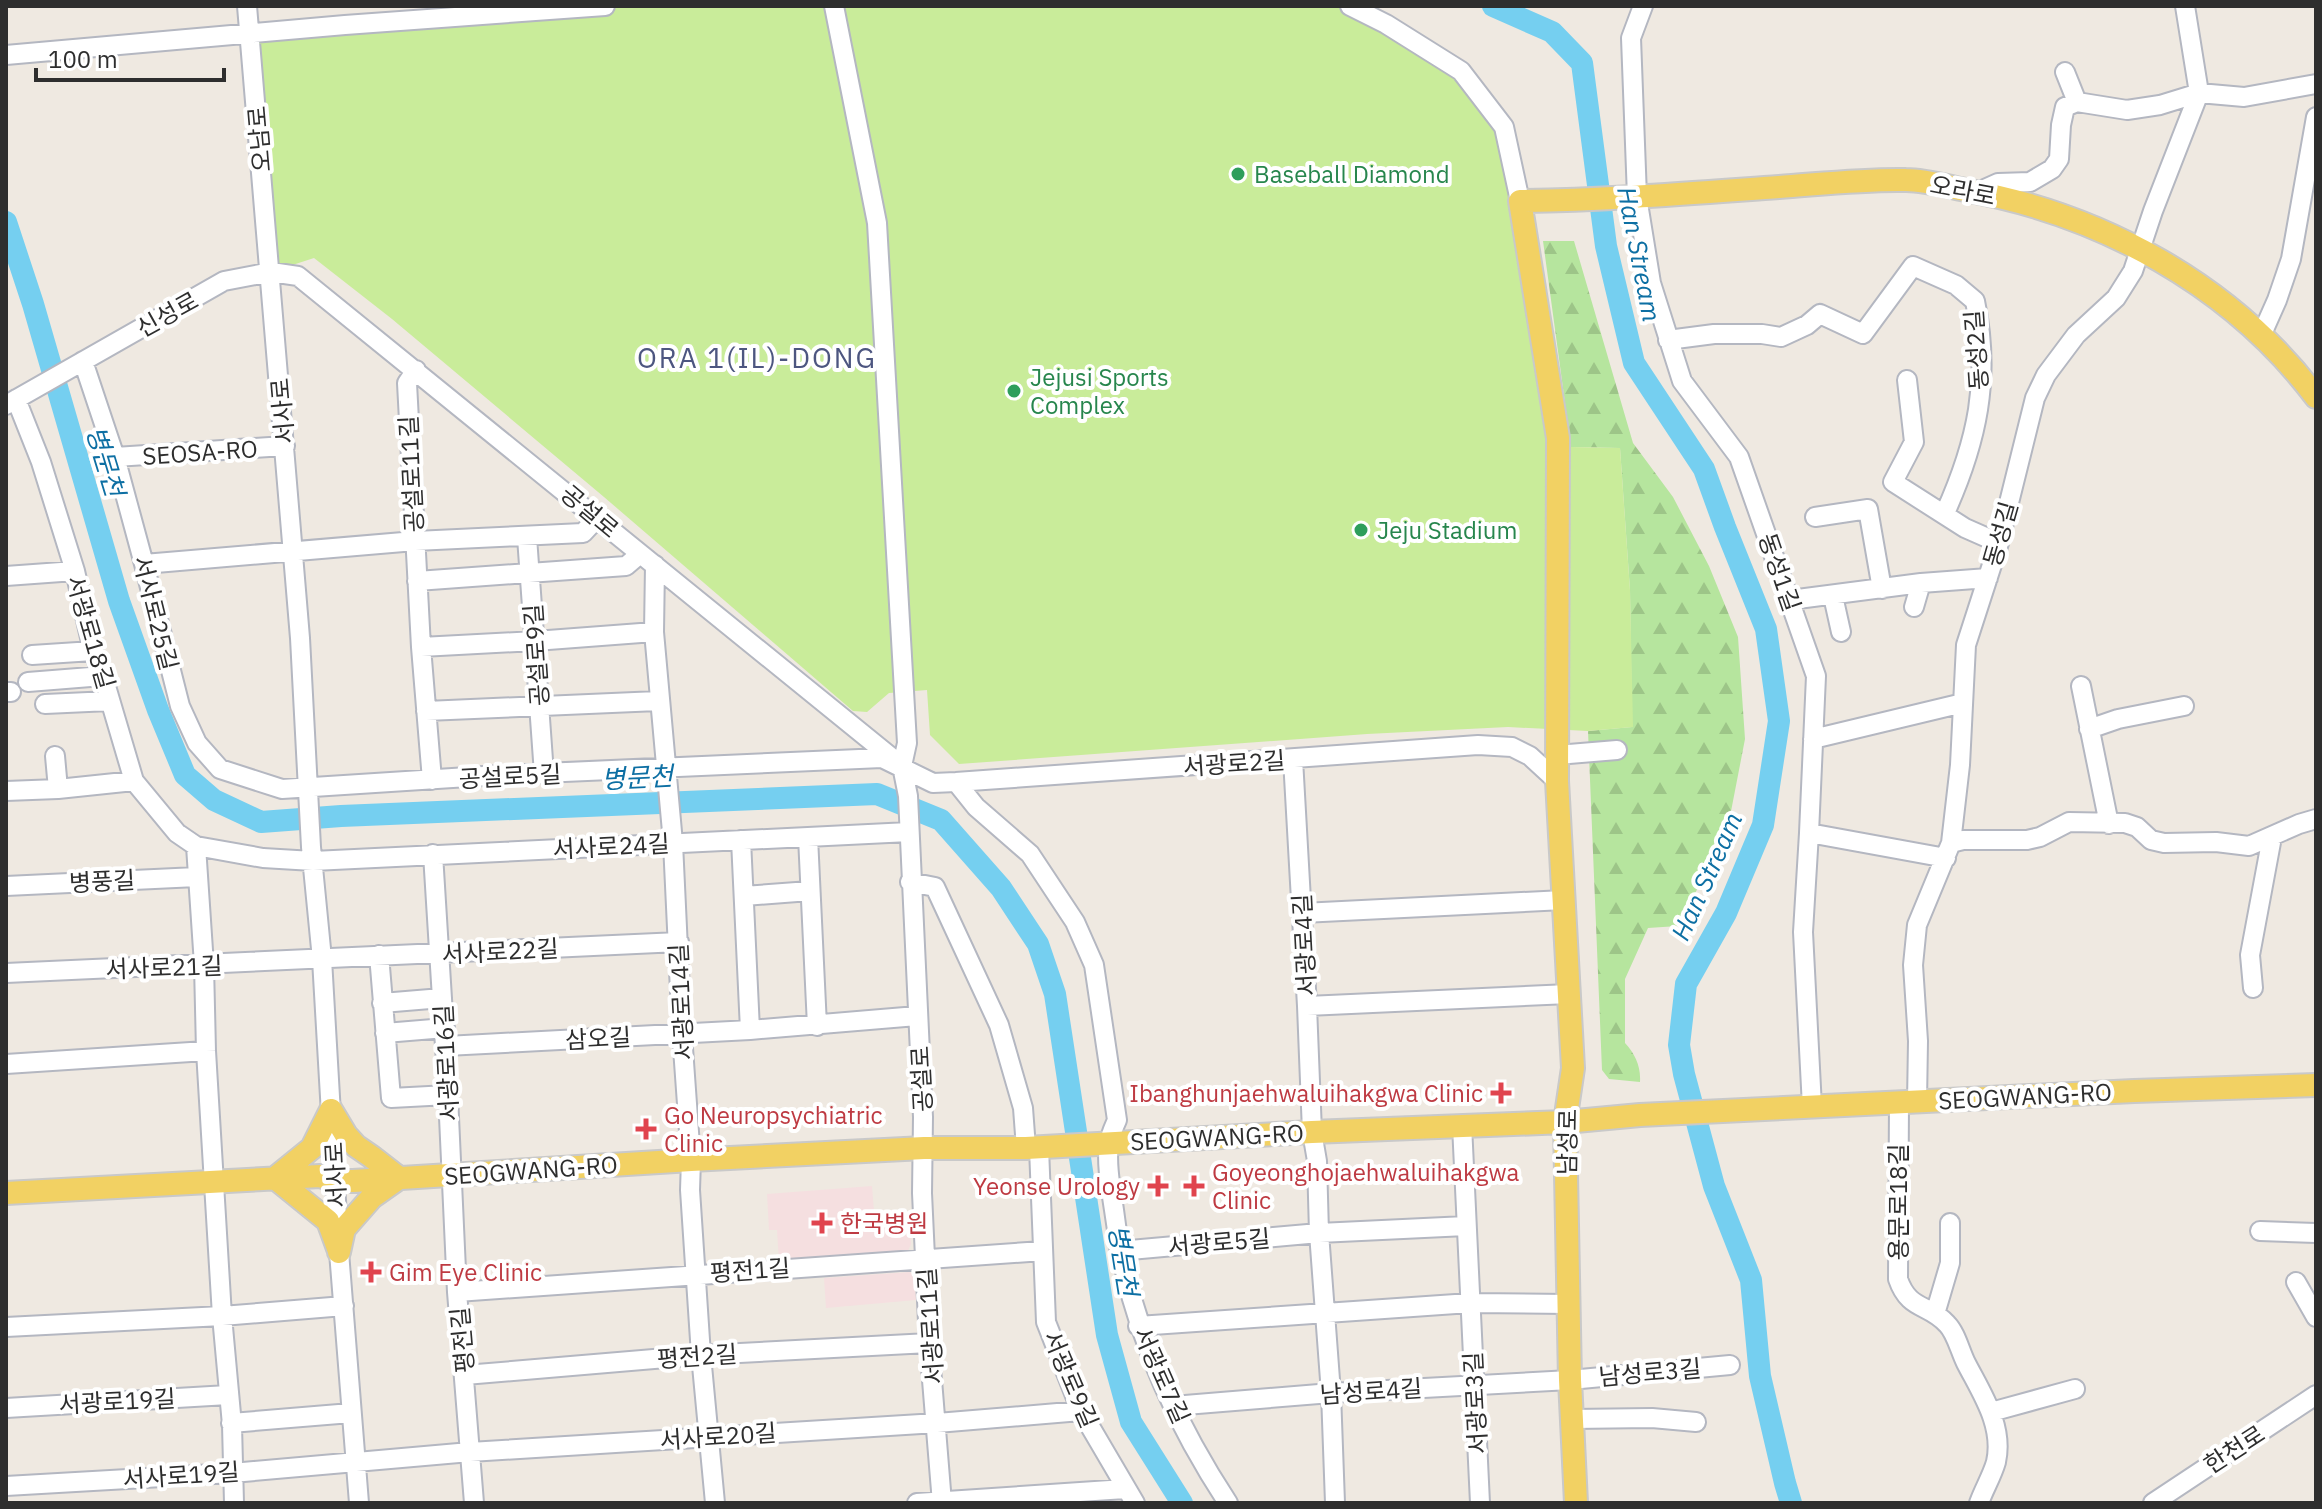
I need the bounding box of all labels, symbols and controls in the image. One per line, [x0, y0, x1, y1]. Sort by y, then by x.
scale bar [36, 32, 224, 82]
text: 100 m [48, 43, 118, 75]
street label: 오남로 [240, 105, 278, 173]
place label: Baseball Diamond [1254, 158, 1450, 190]
marker: Baseball Diamond [1229, 165, 1247, 183]
street label: 오라로 [1927, 168, 1999, 212]
water label: Han Stream [1610, 184, 1670, 324]
street label: 신성로 [130, 284, 204, 344]
street label: 동성2길 [1957, 309, 1995, 391]
district label: ORA 1(IL)-DONG [637, 339, 877, 376]
place label: Jejusi Sports Complex [1030, 361, 1169, 421]
street label: 서사로 [263, 377, 301, 445]
marker: Jejusi Sports Complex [1005, 382, 1023, 400]
street label: 공설로11길 [392, 415, 430, 533]
water label: 병문천 [79, 422, 134, 503]
street label: SEOSA-RO [141, 432, 259, 472]
street label: 공설로 [554, 477, 626, 545]
street label: 동성길 [1975, 498, 2025, 570]
place label: Jeju Stadium [1377, 514, 1517, 546]
marker: Jeju Stadium [1352, 521, 1370, 539]
street label: 동성1길 [1752, 529, 1808, 615]
street label: 서사로25길 [126, 552, 186, 674]
street label: 서광로18길 [59, 571, 123, 693]
street label: 공설로9길 [516, 603, 556, 707]
street label: 서광로2길 [1182, 743, 1286, 783]
street label: 공설로5길 [458, 757, 562, 795]
water label: 병문천 [600, 758, 677, 796]
water label: Han Stream [1663, 807, 1749, 945]
street label: 서사로24길 [552, 827, 670, 865]
street label: 병풍길 [68, 863, 136, 899]
street label: 서광로4길 [1285, 893, 1323, 997]
street label: 서사로22길 [441, 932, 559, 970]
street label: 서광로14길 [662, 943, 700, 1061]
street label: 서사로21길 [105, 949, 223, 985]
street label: 서광로16길 [427, 1004, 465, 1122]
street label: 삼오길 [564, 1020, 632, 1056]
street label: 공설로 [903, 1045, 939, 1113]
street label: SEOGWANG-RO [1937, 1075, 2113, 1117]
place label: Ibanghunjaehwaluihakgwa Clinic [1129, 1077, 1483, 1109]
marker: Ibanghunjaehwaluihakgwa Clinic [1490, 1082, 1512, 1104]
place label: Go Neuropsychiatric Clinic [664, 1099, 883, 1159]
street label: 남성로 [1550, 1109, 1584, 1175]
street label: SEOGWANG-RO [1129, 1116, 1305, 1158]
marker: Go Neuropsychiatric Clinic [635, 1118, 657, 1140]
street label: 서사로 [317, 1141, 353, 1209]
street label: 용문로18길 [1882, 1143, 1914, 1261]
street label: SEOGWANG-RO [443, 1148, 619, 1192]
place label: Goyeonghojaehwaluihakgwa Clinic [1212, 1156, 1519, 1216]
place label: Yeonse Urology [973, 1170, 1140, 1202]
marker: Yeonse Urology [1147, 1175, 1169, 1197]
marker: Goyeonghojaehwaluihakgwa Clinic [1183, 1175, 1205, 1197]
place label: 한국병원 [840, 1207, 928, 1239]
marker: 한국병원 [811, 1212, 833, 1234]
water label: 병문천 [1102, 1222, 1147, 1301]
street label: 서광로5길 [1166, 1222, 1272, 1262]
street label: 평전1길 [709, 1251, 791, 1289]
place label: Gim Eye Clinic [389, 1256, 542, 1288]
marker: Gim Eye Clinic [360, 1261, 382, 1283]
street label: 서광로11길 [910, 1266, 950, 1386]
street label: 평전길 [443, 1306, 481, 1374]
street label: 서광로7길 [1126, 1322, 1198, 1428]
street label: 서광로9길 [1036, 1325, 1106, 1433]
street label: 평전2길 [656, 1337, 738, 1375]
street label: 서광로3길 [1456, 1351, 1494, 1455]
street label: 남성로3길 [1597, 1352, 1703, 1392]
street label: 남성로4길 [1319, 1371, 1423, 1411]
street label: 서광로19길 [58, 1382, 176, 1420]
street label: 서사로20길 [658, 1416, 778, 1456]
street label: 한천로 [2198, 1418, 2270, 1480]
street label: 서사로19길 [121, 1455, 241, 1495]

